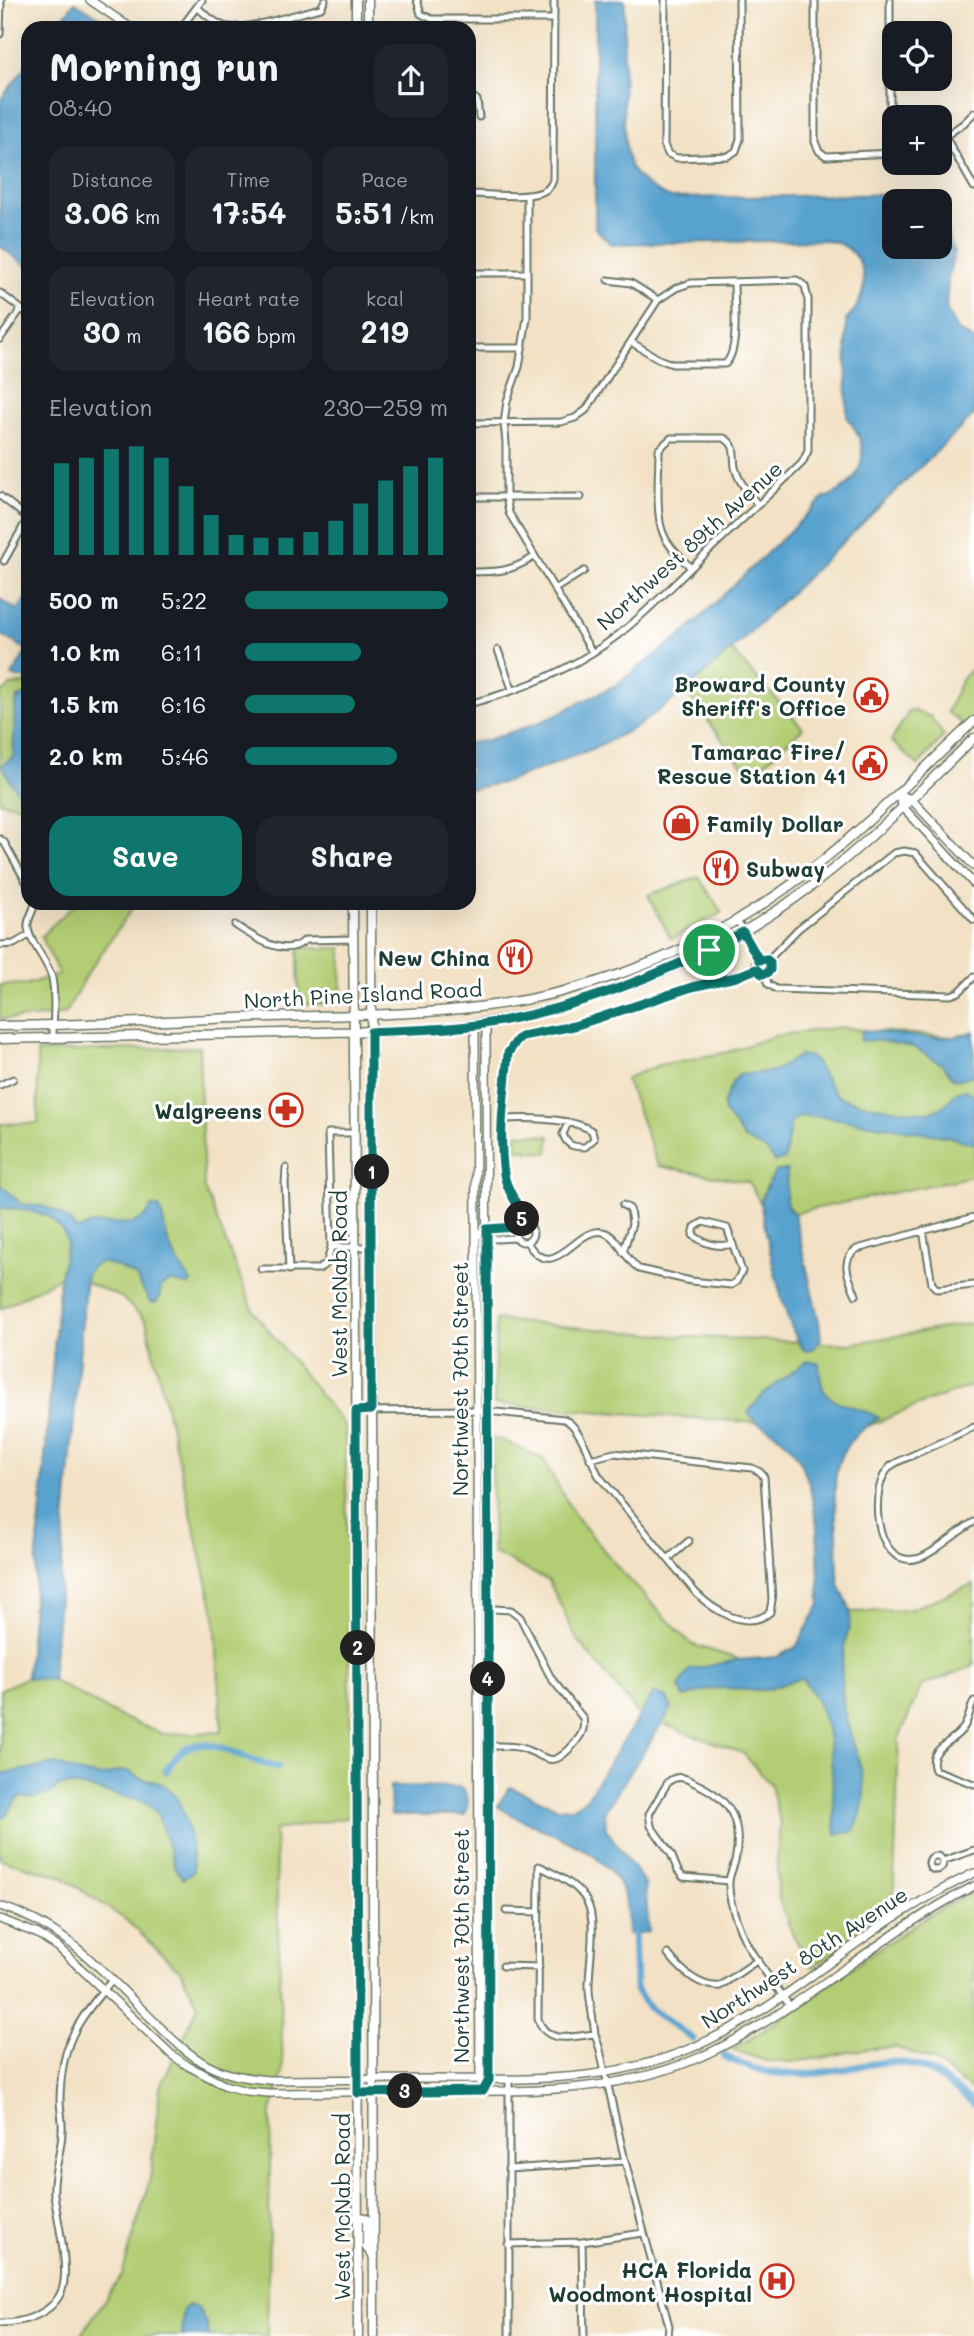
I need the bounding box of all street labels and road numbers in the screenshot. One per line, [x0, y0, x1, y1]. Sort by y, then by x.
street label: Northwest 89th Avenue [591, 454, 787, 636]
street label: North Pine Island Road [243, 974, 483, 1014]
street label: West McNab Road [325, 1190, 352, 1378]
street label: Northwest 70th Street [446, 1262, 473, 1496]
street label: Northwest 70th Street [447, 1829, 474, 2063]
street label: Northwest 80th Avenue [696, 1880, 912, 2034]
street label: West McNab Road [328, 2113, 355, 2301]

